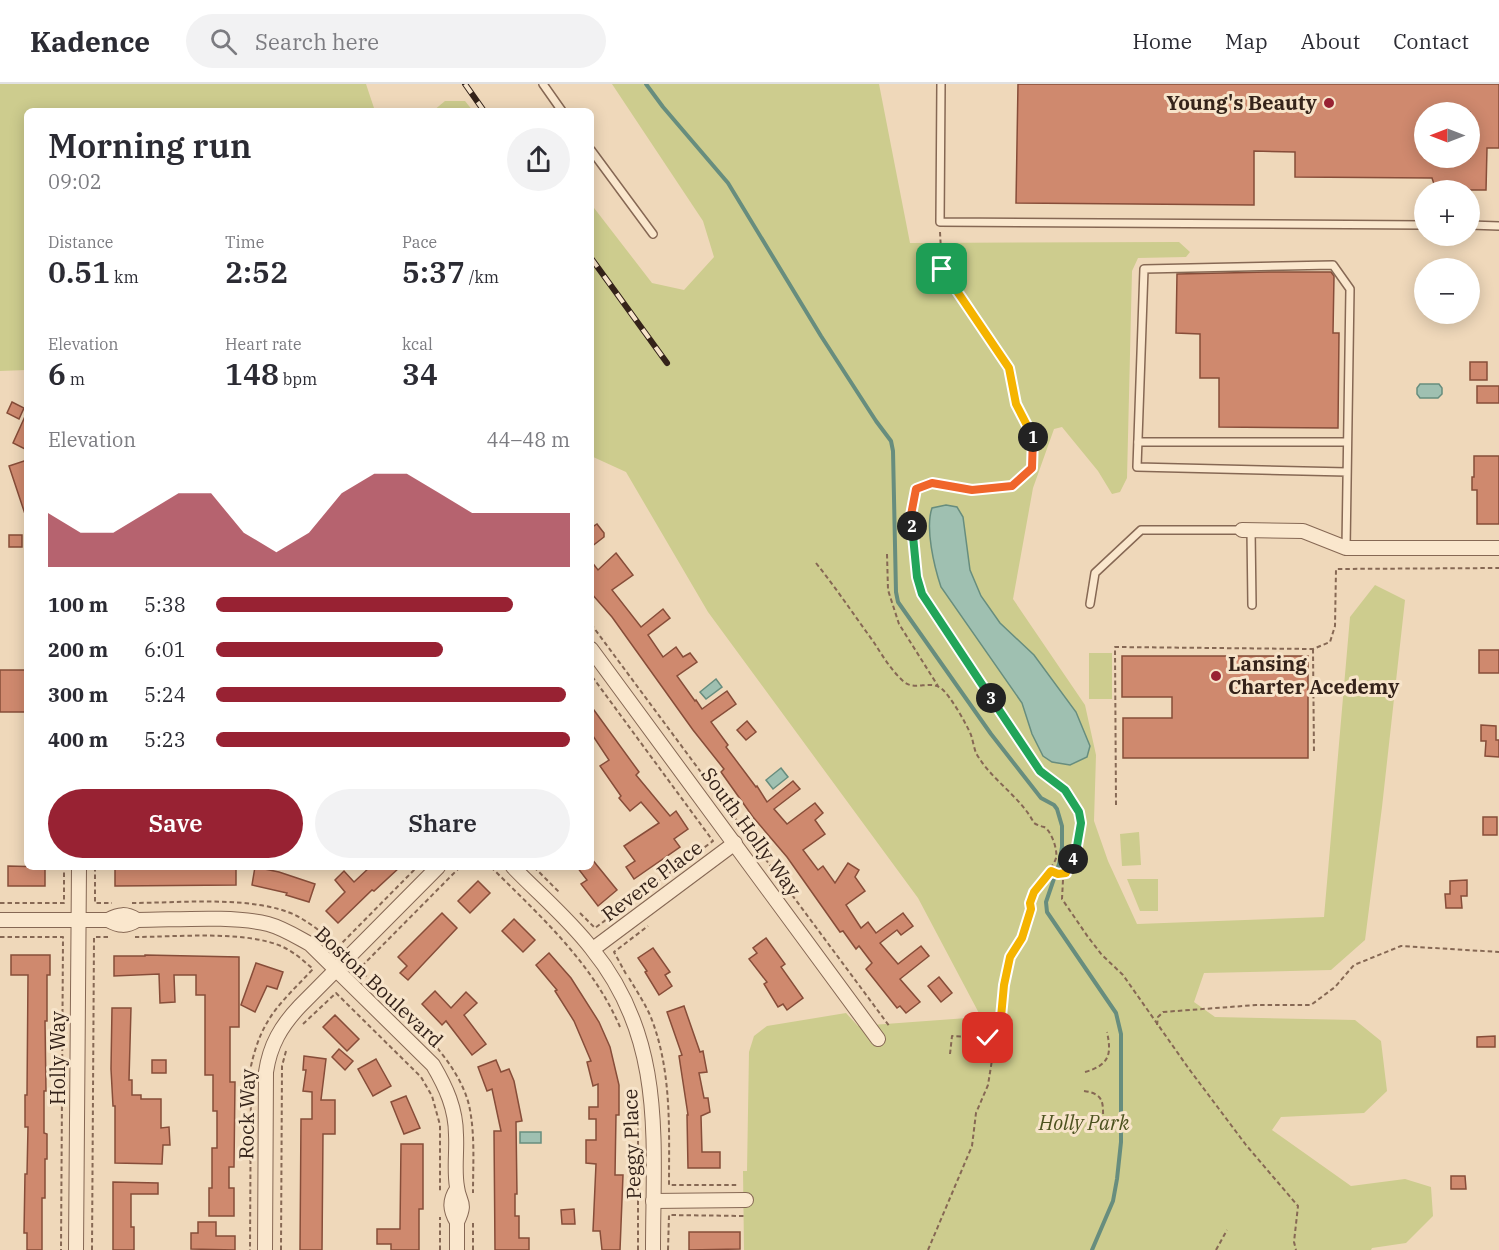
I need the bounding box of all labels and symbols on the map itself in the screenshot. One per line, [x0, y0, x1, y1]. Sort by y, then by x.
place label: Young's Beauty [1166, 89, 1318, 116]
marker: Young's Beauty [1322, 96, 1336, 110]
north arrow [1414, 102, 1480, 168]
pin [916, 243, 967, 294]
pin: 1 [1018, 422, 1048, 452]
pin: 2 [897, 511, 927, 541]
place label: Lansing Charter Acedemy [1228, 650, 1400, 700]
marker: Lansing Charter Acedemy [1209, 669, 1223, 683]
pin: 3 [976, 683, 1006, 713]
street label: South Holly Way [695, 762, 808, 902]
street label: Revere Place [596, 834, 708, 927]
pin: 4 [1058, 844, 1088, 874]
street label: Boston Boulevard [309, 920, 449, 1053]
street label: Holly Way [44, 1011, 71, 1105]
pin [962, 1012, 1013, 1063]
street label: Rock Way [232, 1068, 261, 1160]
street label: Peggy Place [616, 1088, 647, 1200]
park label: Holly Park [1038, 1109, 1130, 1136]

